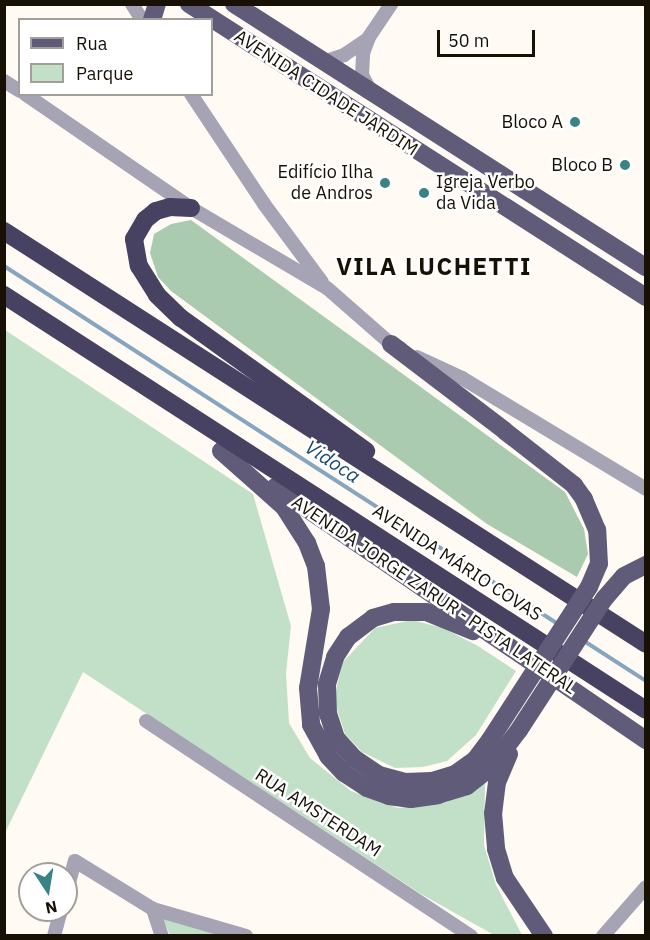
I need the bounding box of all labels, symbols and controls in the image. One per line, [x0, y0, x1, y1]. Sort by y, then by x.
legend [18, 18, 213, 96]
scale bar [440, 18, 538, 56]
street label: AVENIDA CIDADE JARDIM [230, 26, 422, 160]
text: 50 m [448, 29, 490, 52]
text: Rua [76, 32, 107, 55]
text: Parque [76, 62, 133, 85]
place label: Bloco A [501, 111, 563, 133]
marker: Bloco A [568, 115, 582, 129]
place label: Bloco B [551, 154, 613, 176]
marker: Bloco B [618, 158, 632, 172]
place label: Edifício Ilha de Andros [278, 162, 373, 204]
place label: Igreja Verbo da Vida [436, 172, 535, 214]
marker: Edifício Ilha de Andros [378, 176, 392, 190]
marker: Igreja Verbo da Vida [417, 186, 431, 200]
district label: VILA LUCHETTI [336, 253, 532, 281]
water label: Vidoca [301, 434, 365, 488]
street label: AVENIDA JORGE ZARUR - PISTA LATERAL [287, 491, 581, 699]
street label: AVENIDA MÁRIO COVAS [368, 500, 546, 626]
street label: RUA AMSTERDAM [251, 764, 385, 862]
north arrow [18, 862, 78, 922]
text: N [44, 897, 59, 919]

